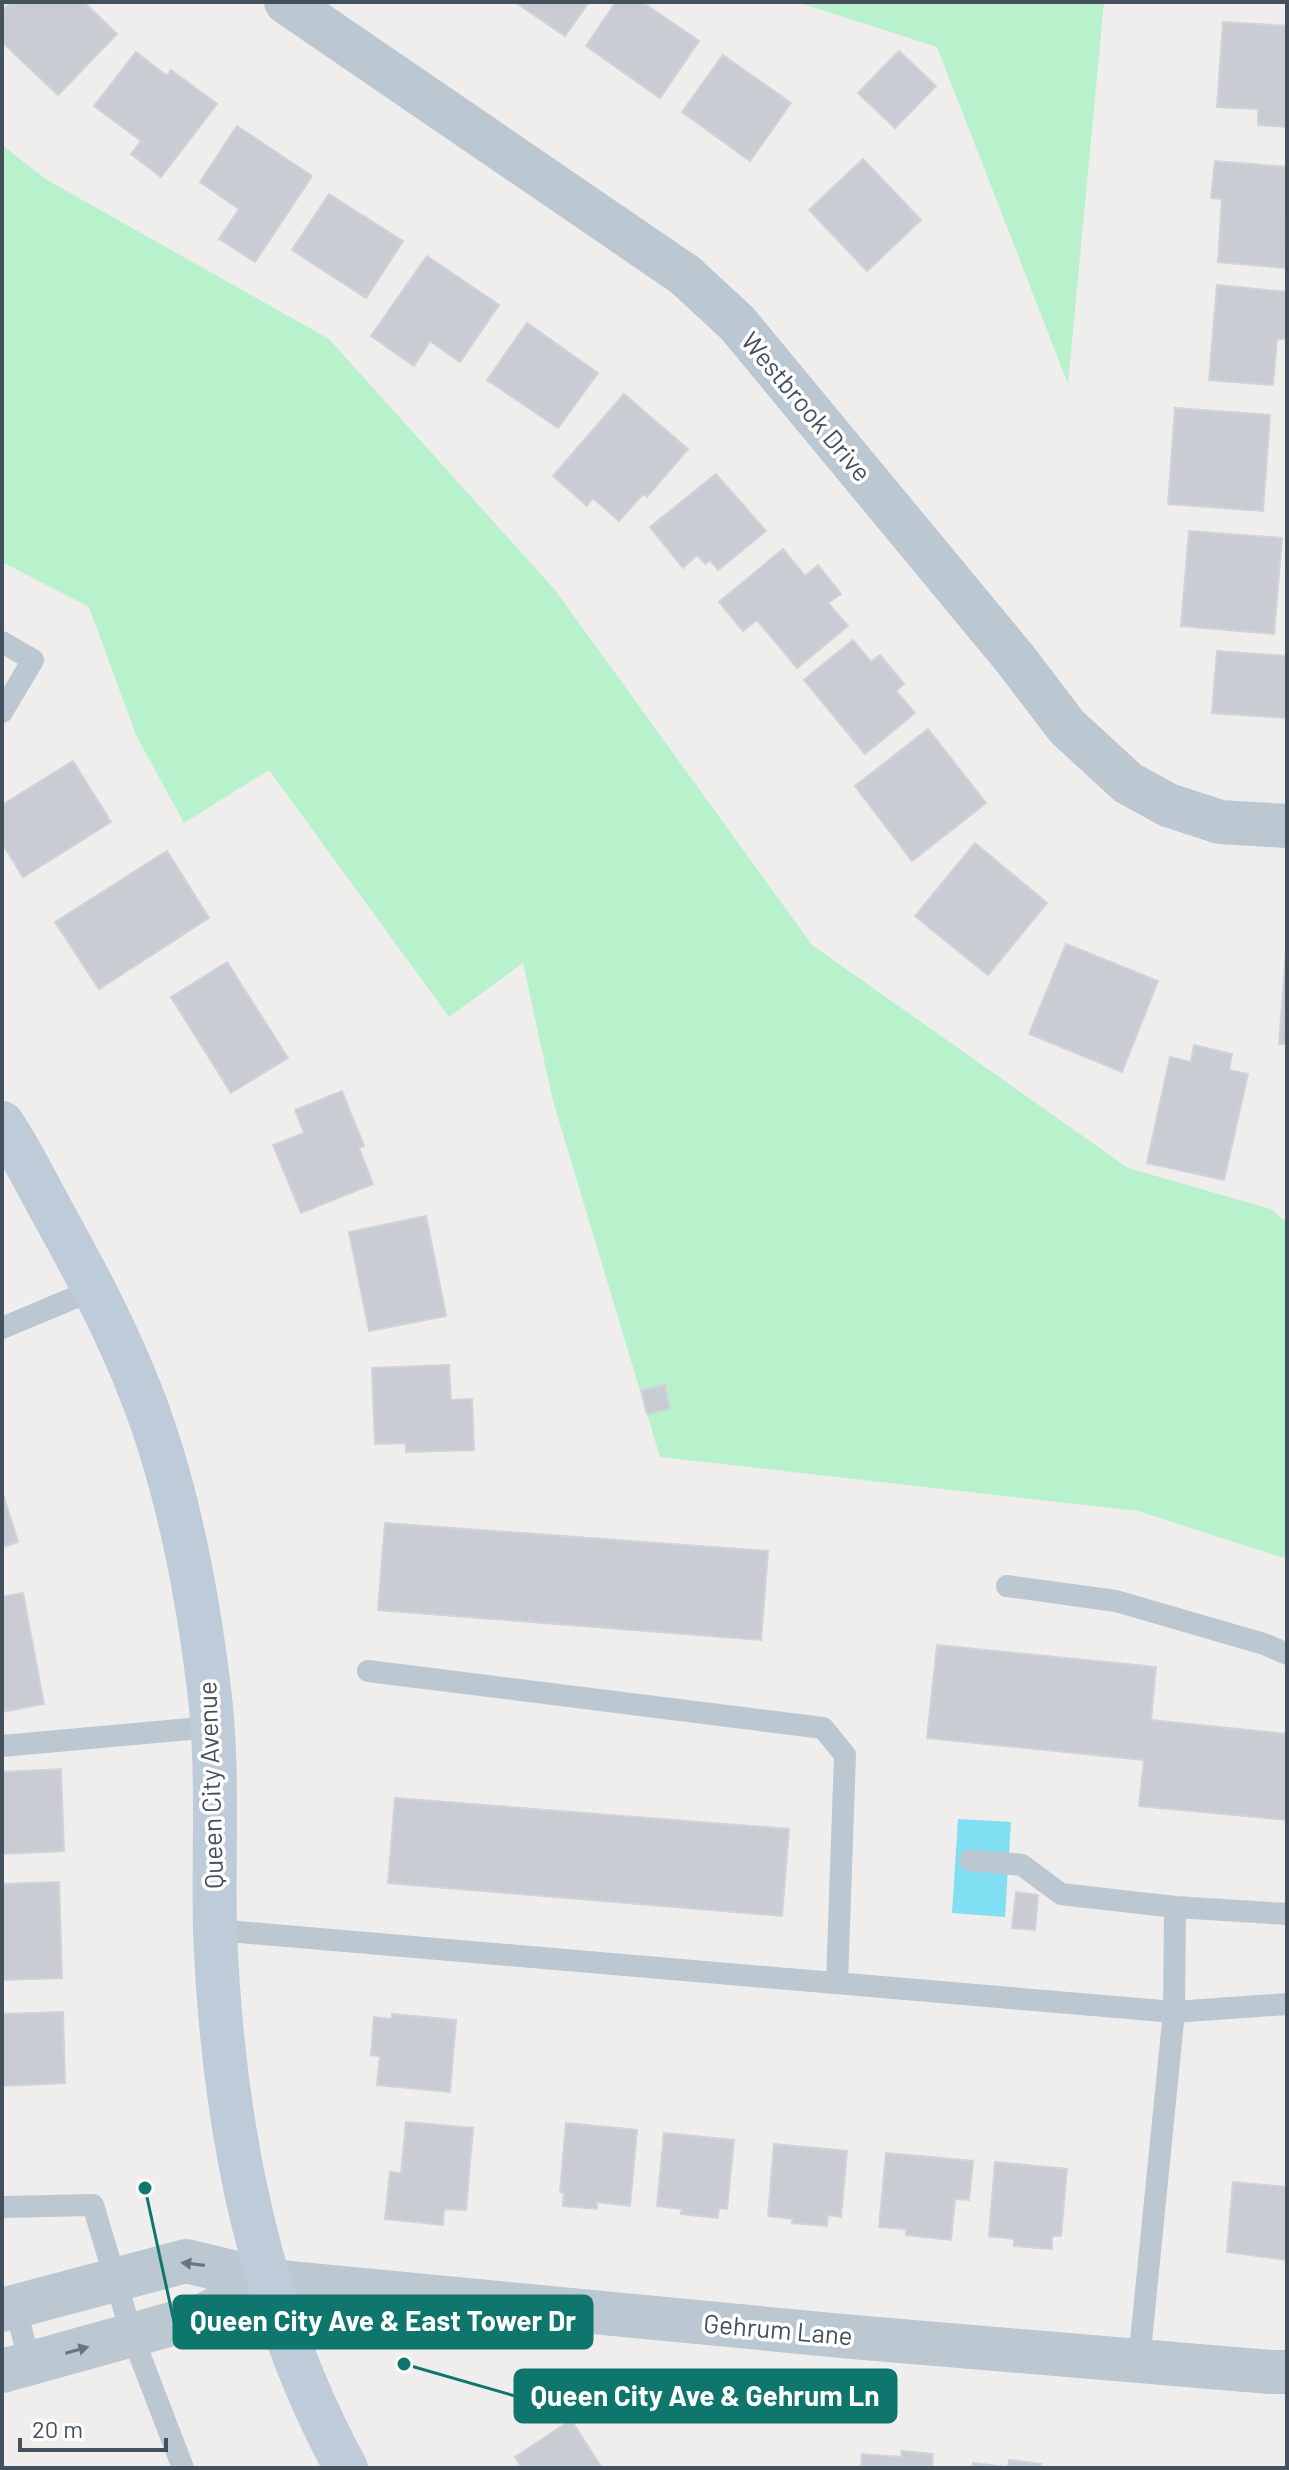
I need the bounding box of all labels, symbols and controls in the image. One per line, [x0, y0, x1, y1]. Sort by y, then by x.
street label: Westbrook Drive [736, 325, 879, 487]
street label: Queen City Avenue [190, 1681, 229, 1889]
one-way arrow [180, 2258, 205, 2271]
callout: Queen City Ave & East Tower Dr [174, 2296, 592, 2348]
text: Queen City Ave & East Tower Dr [190, 2303, 576, 2337]
street label: Gehrum Lane [702, 2307, 854, 2350]
one-way arrow [66, 2343, 90, 2356]
callout: Queen City Ave & Gehrum Ln [515, 2370, 896, 2422]
text: Queen City Ave & Gehrum Ln [530, 2378, 880, 2412]
scale bar [20, 2402, 166, 2452]
text: 20 m [32, 2414, 83, 2443]

